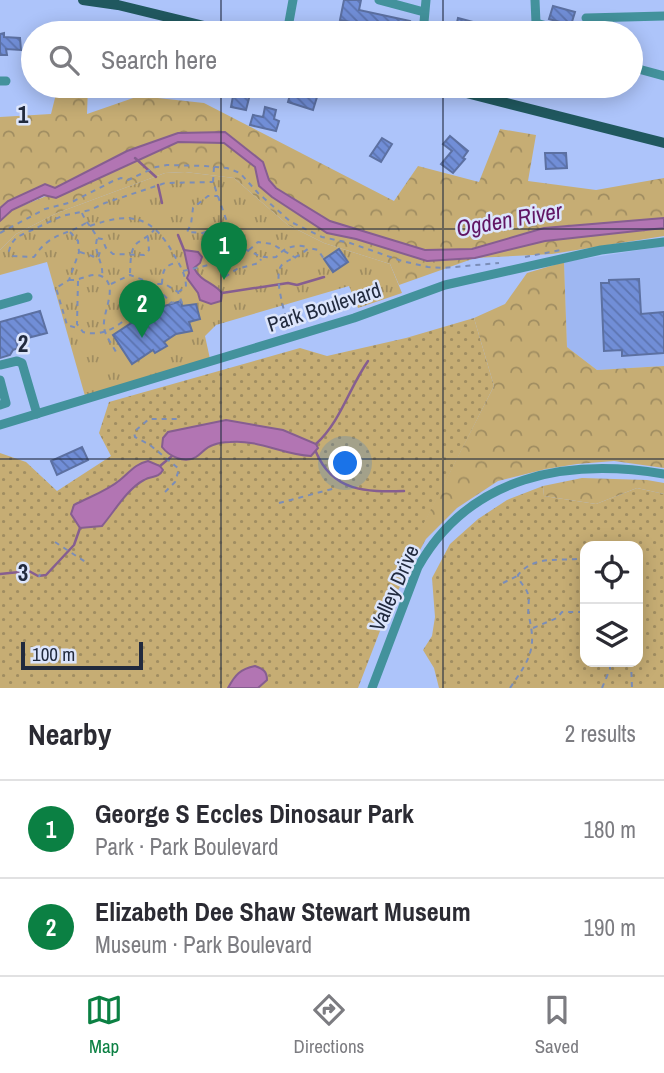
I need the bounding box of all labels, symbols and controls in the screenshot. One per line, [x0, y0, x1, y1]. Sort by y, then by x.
search box [21, 21, 643, 98]
icon: search [45, 41, 83, 79]
text: Search here [101, 42, 217, 77]
text: 1 [18, 99, 29, 130]
water label: Ogden River [454, 194, 565, 244]
pin: 1 [201, 222, 247, 280]
street label: Park Boulevard [264, 275, 384, 339]
pin: 2 [119, 280, 165, 338]
text: 2 [18, 328, 28, 359]
your location [328, 446, 362, 480]
street label: Valley Drive [362, 540, 426, 636]
map controls [580, 541, 643, 667]
button: locate [580, 541, 643, 604]
text: 3 [18, 557, 28, 588]
button: layers [580, 604, 643, 667]
scale bar [21, 639, 144, 671]
text: 100 m [32, 641, 75, 667]
text: Nearby [28, 714, 111, 754]
text: 2 results [565, 718, 636, 749]
text: George S Eccles Dinosaur Park [95, 796, 414, 831]
text: 1 [46, 814, 56, 845]
text: 180 m [584, 814, 636, 845]
text: Park · Park Boulevard [95, 831, 278, 862]
text: Elizabeth Dee Shaw Stewart Museum [95, 894, 471, 929]
text: 2 [46, 912, 56, 943]
text: 190 m [584, 912, 636, 943]
text: Museum · Park Boulevard [95, 929, 312, 960]
tab: Map [85, 991, 123, 1059]
tab: Directions [293, 991, 364, 1059]
tab: Saved [535, 991, 579, 1059]

